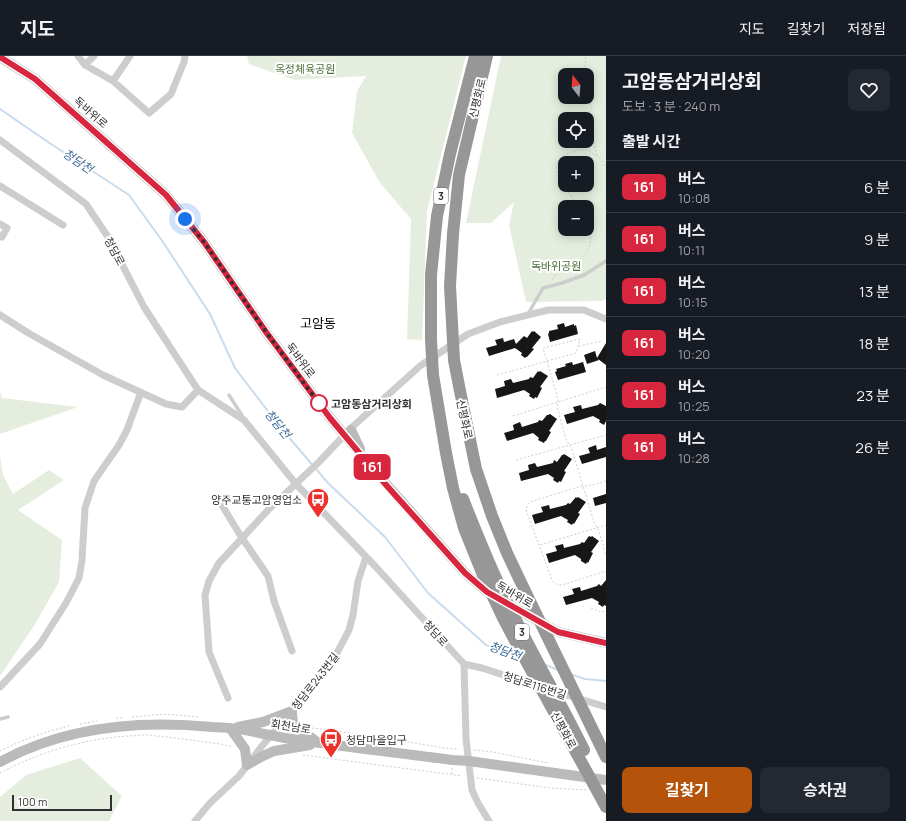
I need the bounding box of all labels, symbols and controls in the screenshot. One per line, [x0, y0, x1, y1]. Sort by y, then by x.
text: 지도 [20, 16, 55, 42]
text: 지도 [739, 19, 765, 38]
text: 길찾기 [787, 19, 825, 38]
text: 저장됨 [847, 19, 886, 38]
park label: 옥정체육공원 [275, 61, 335, 76]
north arrow [558, 68, 594, 104]
map controls [558, 68, 594, 236]
text: 고암동삼거리상회 [622, 68, 762, 94]
button: heart [848, 69, 890, 111]
street label: 신평화로 [465, 77, 489, 119]
street label: 독바위로 [71, 93, 111, 131]
text: 도보 · 3 분 · 240 m [622, 97, 720, 115]
button: locate [558, 112, 594, 148]
text: 출발 시간 [622, 131, 680, 152]
water label: 청담천 [60, 145, 98, 178]
button: + [558, 156, 594, 192]
text: 버스 [678, 168, 706, 189]
text: 161 [634, 177, 654, 196]
text: 6 분 [864, 177, 890, 198]
road number: 3 [434, 188, 448, 204]
text: 10:08 [678, 189, 710, 207]
button: − [558, 200, 594, 236]
your location [175, 209, 195, 229]
text: 버스 [678, 220, 706, 241]
text: 161 [634, 229, 654, 248]
text: 9 분 [864, 229, 890, 250]
street label: 청담로 [101, 234, 129, 268]
text: 10:11 [678, 241, 705, 259]
park label: 독바위공원 [531, 258, 581, 273]
text: 버스 [678, 272, 706, 293]
text: 161 [634, 281, 654, 300]
text: 13 분 [859, 281, 890, 302]
text: 10:15 [678, 293, 707, 311]
district label: 고암동 [300, 314, 336, 332]
text: 버스 [678, 324, 706, 345]
text: 161 [634, 333, 654, 352]
text: 18 분 [859, 333, 890, 354]
street label: 독바위로 [283, 339, 319, 381]
text: 10:20 [678, 345, 710, 363]
text: 버스 [678, 376, 706, 397]
text: 161 [634, 385, 654, 404]
text: 23 분 [856, 385, 890, 406]
marker: 고암동삼거리상회 [310, 394, 328, 412]
place label: 고암동삼거리상회 [331, 396, 412, 411]
text: 10:25 [678, 397, 710, 415]
street label: 신평화로 [453, 398, 477, 440]
water label: 청담천 [261, 406, 296, 444]
text: 버스 [678, 428, 706, 449]
text: 161 [634, 437, 654, 456]
text: 26 분 [855, 437, 890, 458]
text: 10:28 [678, 449, 710, 467]
line badge: 161 [349, 454, 395, 480]
text: 161 [362, 457, 382, 476]
bus stop icon: 양주교통고암영업소 [305, 486, 331, 519]
place label: 양주교통고암영업소 [211, 492, 302, 507]
street label: 독바위로 [494, 577, 536, 611]
street label: 청담로 [420, 617, 452, 649]
road number: 3 [515, 624, 529, 640]
water label: 청담천 [487, 637, 525, 665]
street label: 청담로243번길 [288, 649, 342, 713]
street label: 청담로116번길 [501, 668, 569, 702]
street label: 신평화로 [548, 709, 580, 751]
street label: 회천남로 [270, 715, 312, 737]
bus stop icon: 청담마을입구 [318, 726, 344, 759]
place label: 청담마을입구 [346, 732, 407, 747]
button: 길찾기 [622, 767, 752, 813]
button: 승차권 [760, 767, 890, 813]
scale bar [12, 793, 112, 812]
text: 100 m [18, 794, 47, 809]

